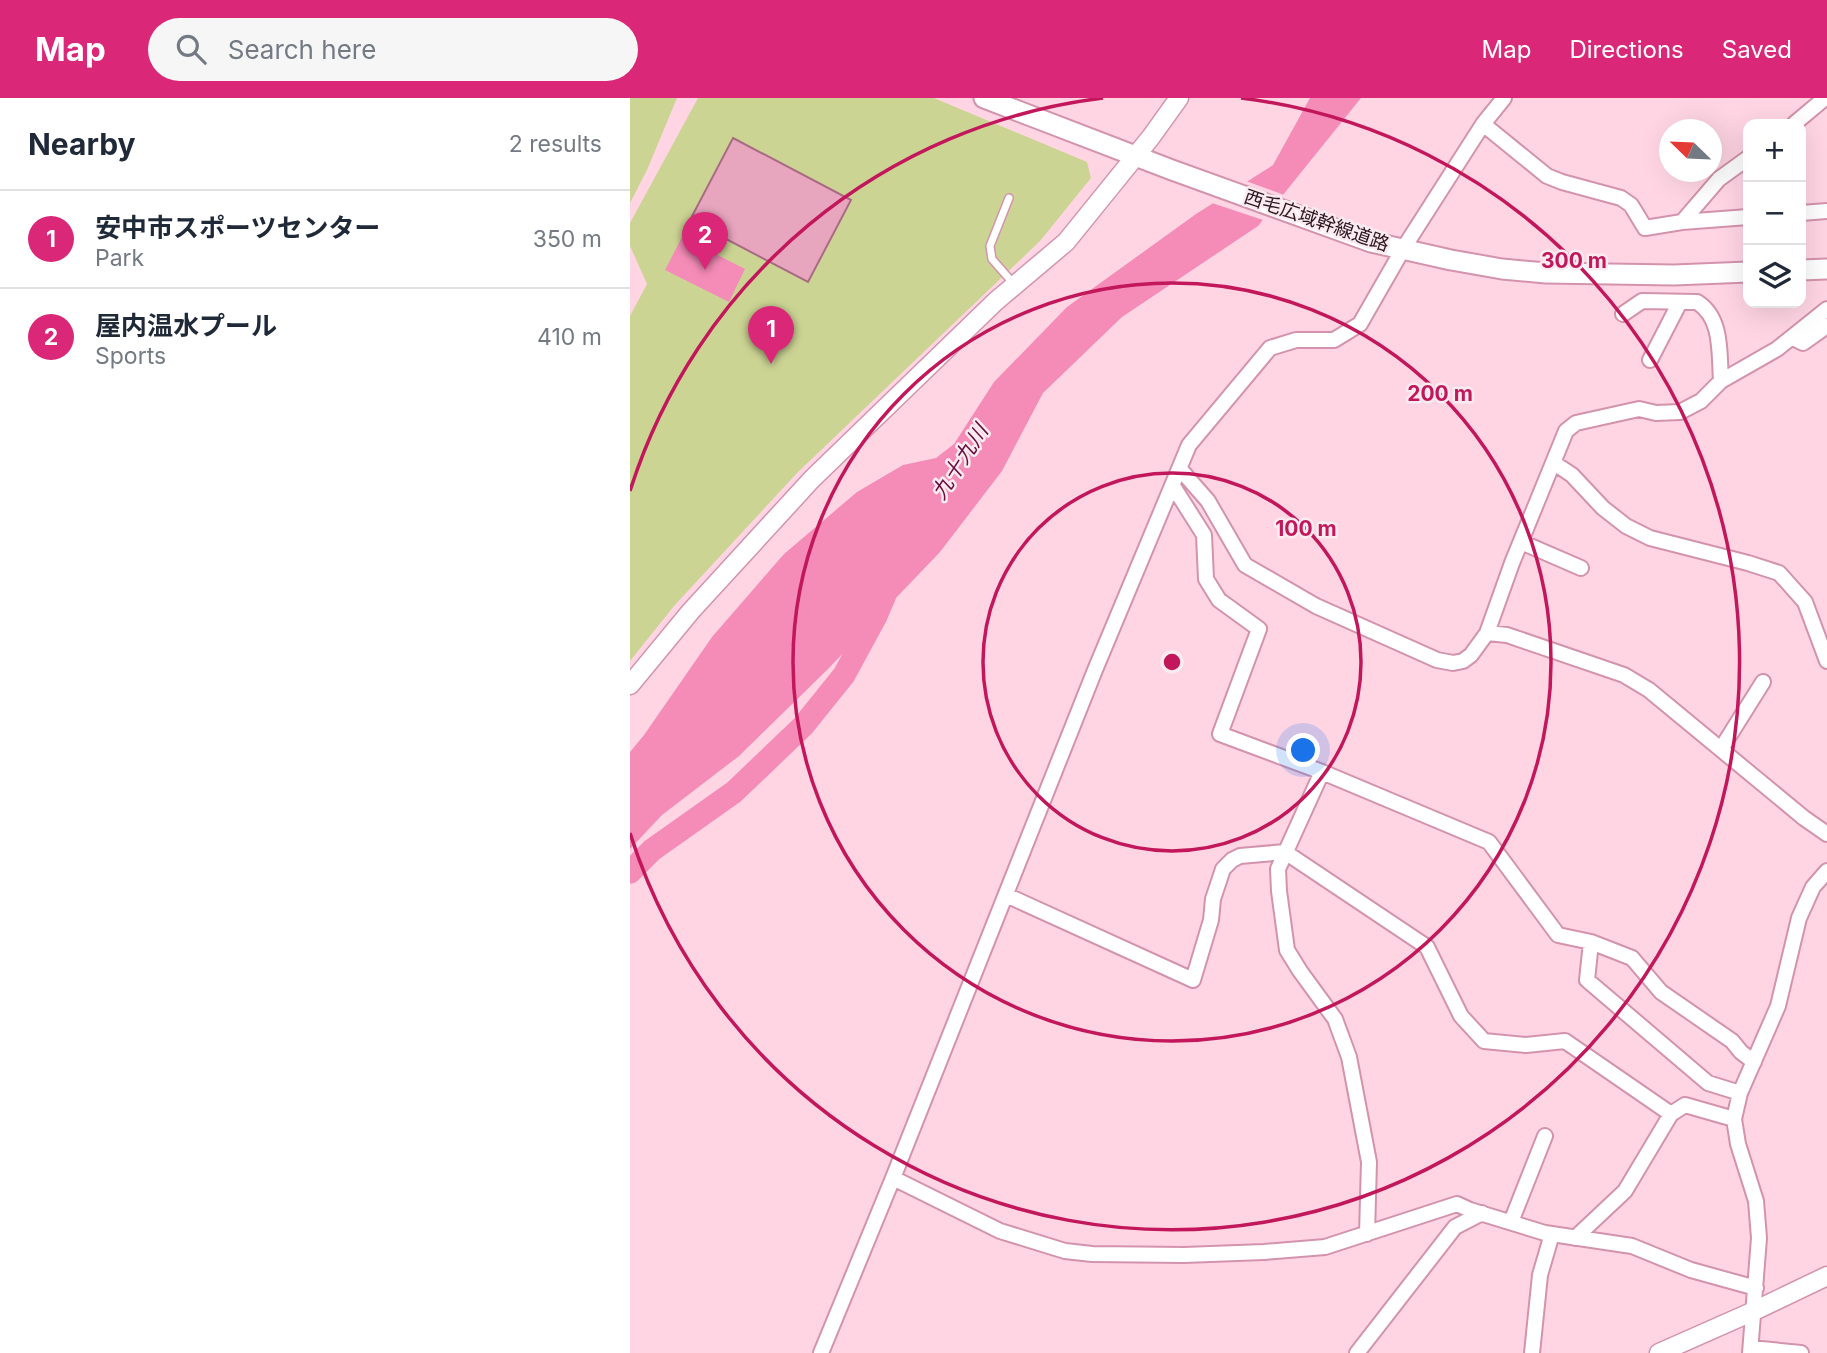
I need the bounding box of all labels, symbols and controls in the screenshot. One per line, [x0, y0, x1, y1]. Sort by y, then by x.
search box [148, 18, 638, 81]
text: Map [35, 29, 106, 69]
icon: search [172, 30, 210, 68]
text: Search here [228, 34, 376, 65]
text: Map [1482, 35, 1531, 64]
text: Directions [1569, 35, 1684, 64]
text: Saved [1722, 35, 1792, 64]
north arrow [1659, 119, 1722, 182]
map controls [1743, 119, 1806, 308]
button: + [1743, 119, 1806, 182]
text: Nearby [28, 126, 136, 162]
text: 2 results [509, 130, 602, 158]
button: − [1743, 182, 1806, 245]
street label: 西毛広域幹線道路 [1241, 185, 1392, 256]
text: 安中市スポーツセンター [95, 212, 380, 243]
pin: 2 [682, 212, 728, 270]
text: 1 [46, 225, 56, 253]
text: 350 m [533, 225, 602, 253]
text: Park [95, 244, 144, 272]
button: layers [1743, 245, 1806, 308]
text: 300 m [1541, 248, 1607, 273]
pin: 1 [748, 306, 794, 364]
text: 屋内温水プール [95, 310, 277, 341]
text: 2 [44, 323, 58, 351]
text: 410 m [537, 323, 602, 351]
text: Sports [95, 342, 166, 370]
text: 200 m [1407, 381, 1473, 406]
water label: 九十九川 [926, 418, 994, 504]
text: 100 m [1275, 516, 1337, 541]
centre of rings [1160, 650, 1184, 674]
your location [1286, 733, 1320, 767]

